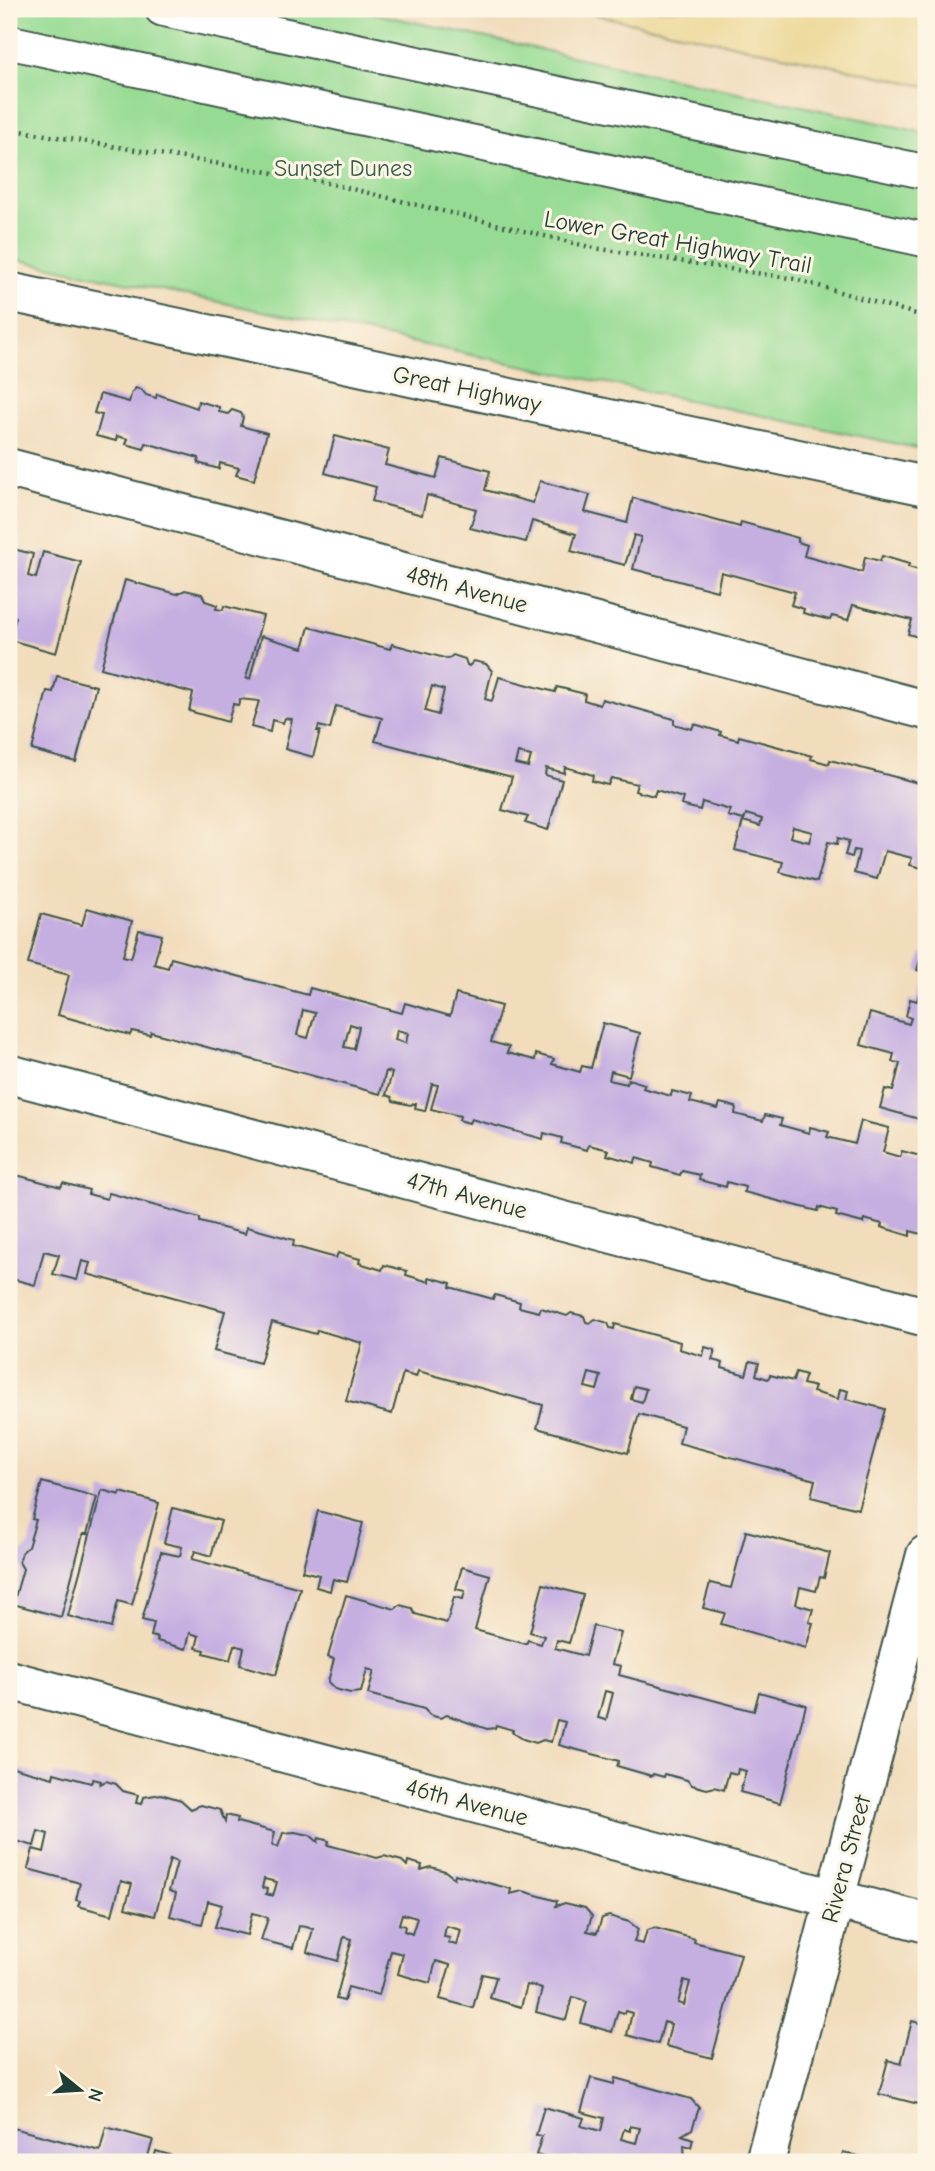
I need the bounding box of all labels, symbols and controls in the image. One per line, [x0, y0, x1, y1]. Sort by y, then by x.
park label: Sunset Dunes [274, 154, 412, 182]
street label: Lower Great Highway Trail [542, 205, 814, 279]
street label: Great Highway [390, 360, 544, 418]
street label: 48th Avenue [403, 559, 531, 619]
street label: 47th Avenue [404, 1165, 530, 1225]
street label: 46th Avenue [403, 1772, 531, 1832]
street label: Rivera Street [816, 1791, 877, 1926]
north arrow [46, 2056, 116, 2126]
text: N [83, 2086, 108, 2104]

